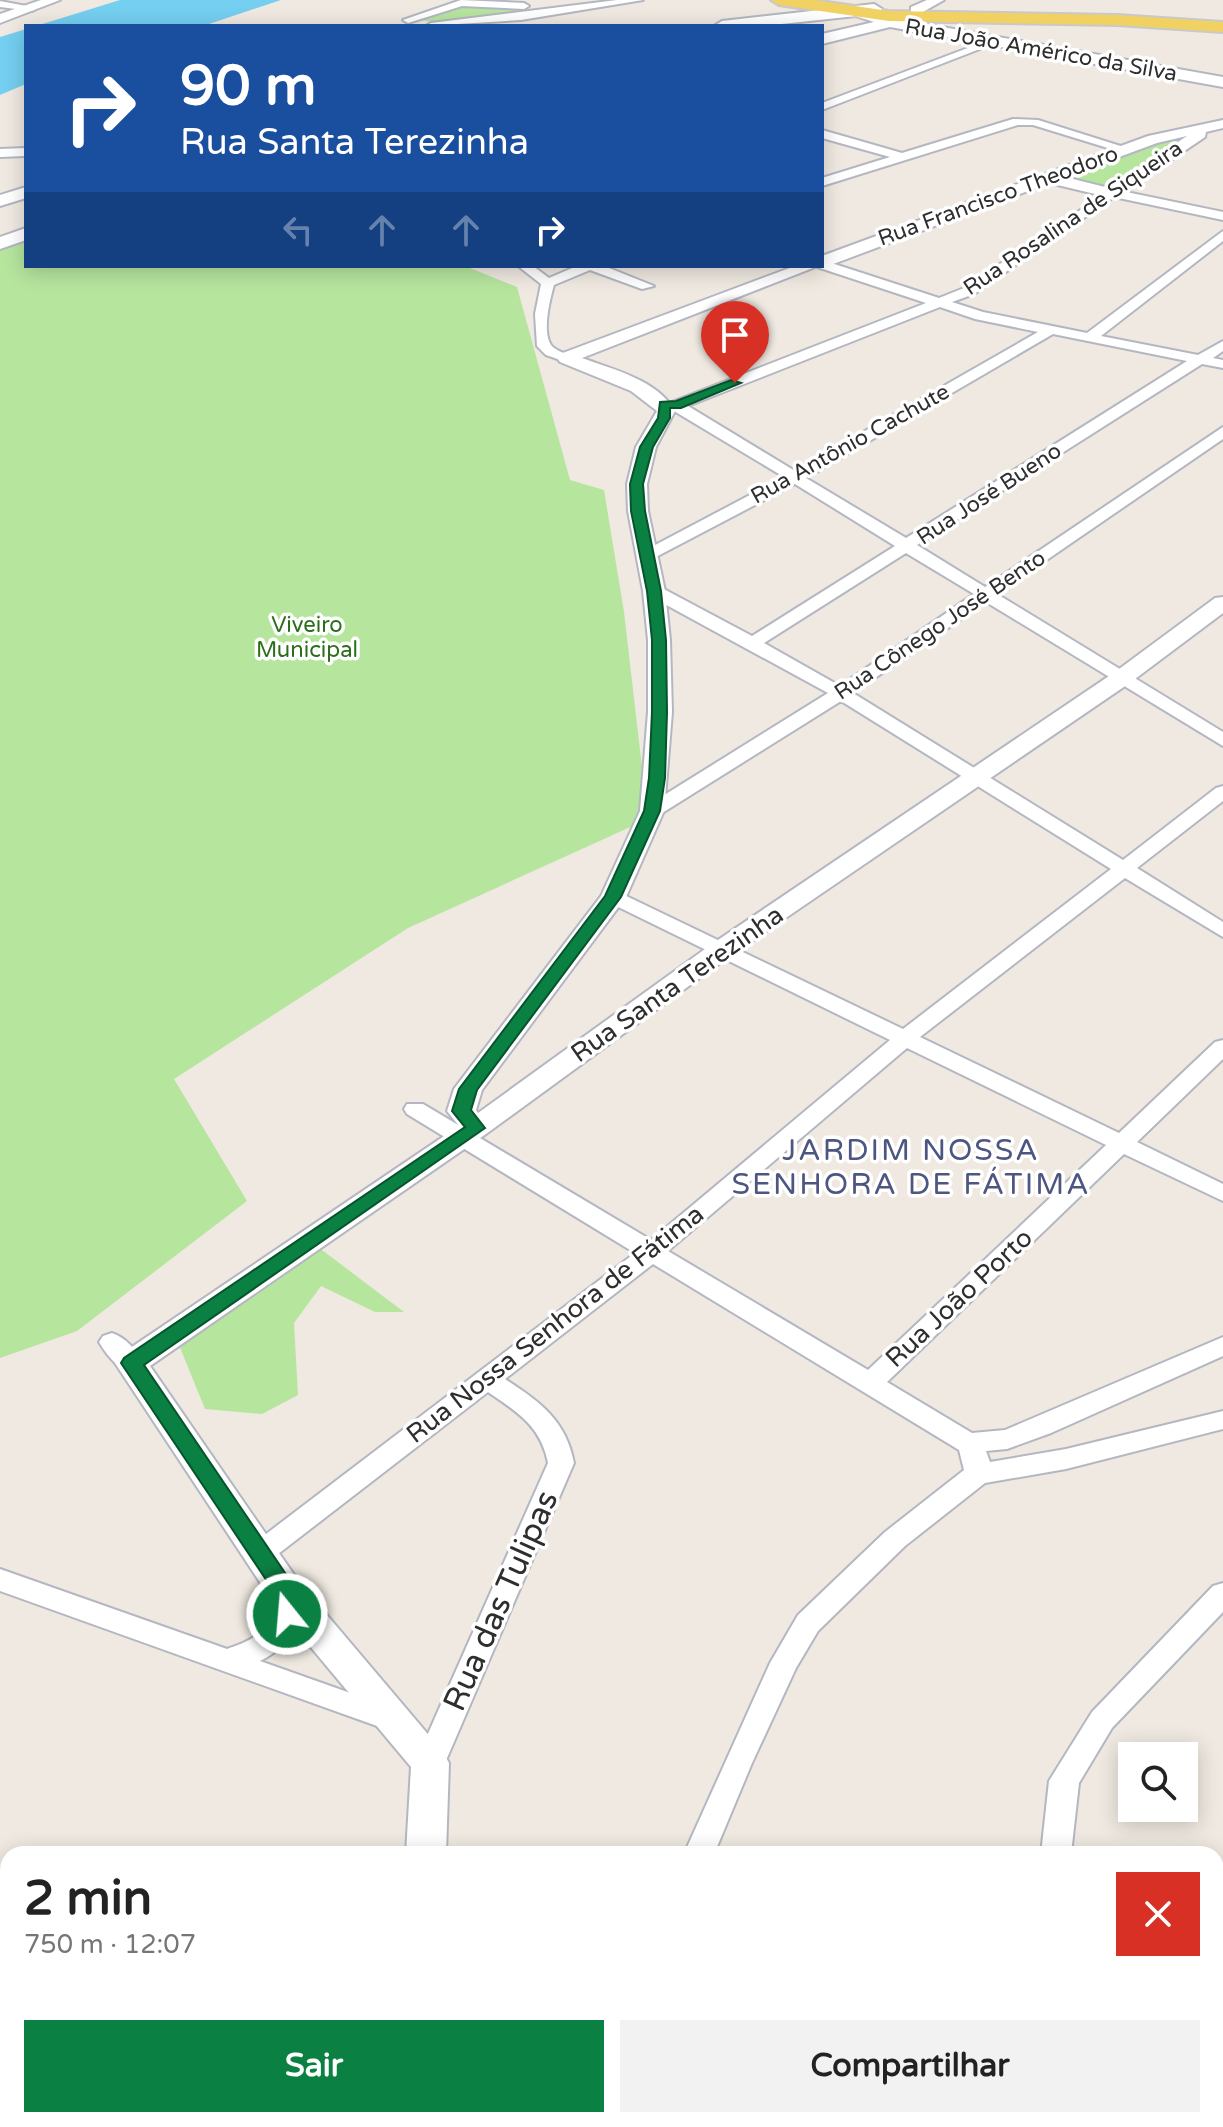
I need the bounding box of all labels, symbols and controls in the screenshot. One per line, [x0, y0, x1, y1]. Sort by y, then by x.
street label: Rua João Américo da Silva [903, 13, 1179, 87]
text: 90 m [180, 53, 316, 120]
icon: right [48, 56, 152, 160]
text: Rua Santa Terezinha [180, 121, 529, 164]
street label: Rua Rosalina de Siqueira [959, 135, 1187, 301]
street label: Rua Francisco Theodoro [874, 140, 1122, 252]
icon: left [276, 208, 320, 252]
icon: ahead [360, 208, 404, 252]
icon: ahead [444, 208, 488, 252]
icon: right [528, 208, 572, 252]
pin [701, 301, 769, 383]
icon: arrive [713, 313, 757, 357]
street label: Rua Antônio Cachute [746, 379, 954, 509]
street label: Rua José Bueno [912, 438, 1066, 550]
street label: Rua Cônego José Bento [830, 545, 1050, 705]
park label: Viveiro Municipal [256, 612, 358, 663]
street label: Rua Santa Terezinha [565, 899, 789, 1069]
district label: JARDIM NOSSA SENHORA DE FÁTIMA [731, 1132, 1091, 1203]
street label: Rua Nossa Senhora de Fátima [400, 1198, 710, 1450]
street label: Rua João Porto [879, 1222, 1039, 1374]
street label: Rua das Tulipas [435, 1485, 567, 1717]
position arrow [245, 1572, 329, 1656]
map controls [1118, 1742, 1198, 1822]
button: search [1118, 1742, 1198, 1822]
text: 2 min [24, 1870, 152, 1928]
button: close [1116, 1872, 1200, 1956]
text: 750 m · 12:07 [24, 1929, 196, 1960]
button: Sair [24, 2020, 604, 2112]
button: Compartilhar [620, 2020, 1200, 2112]

